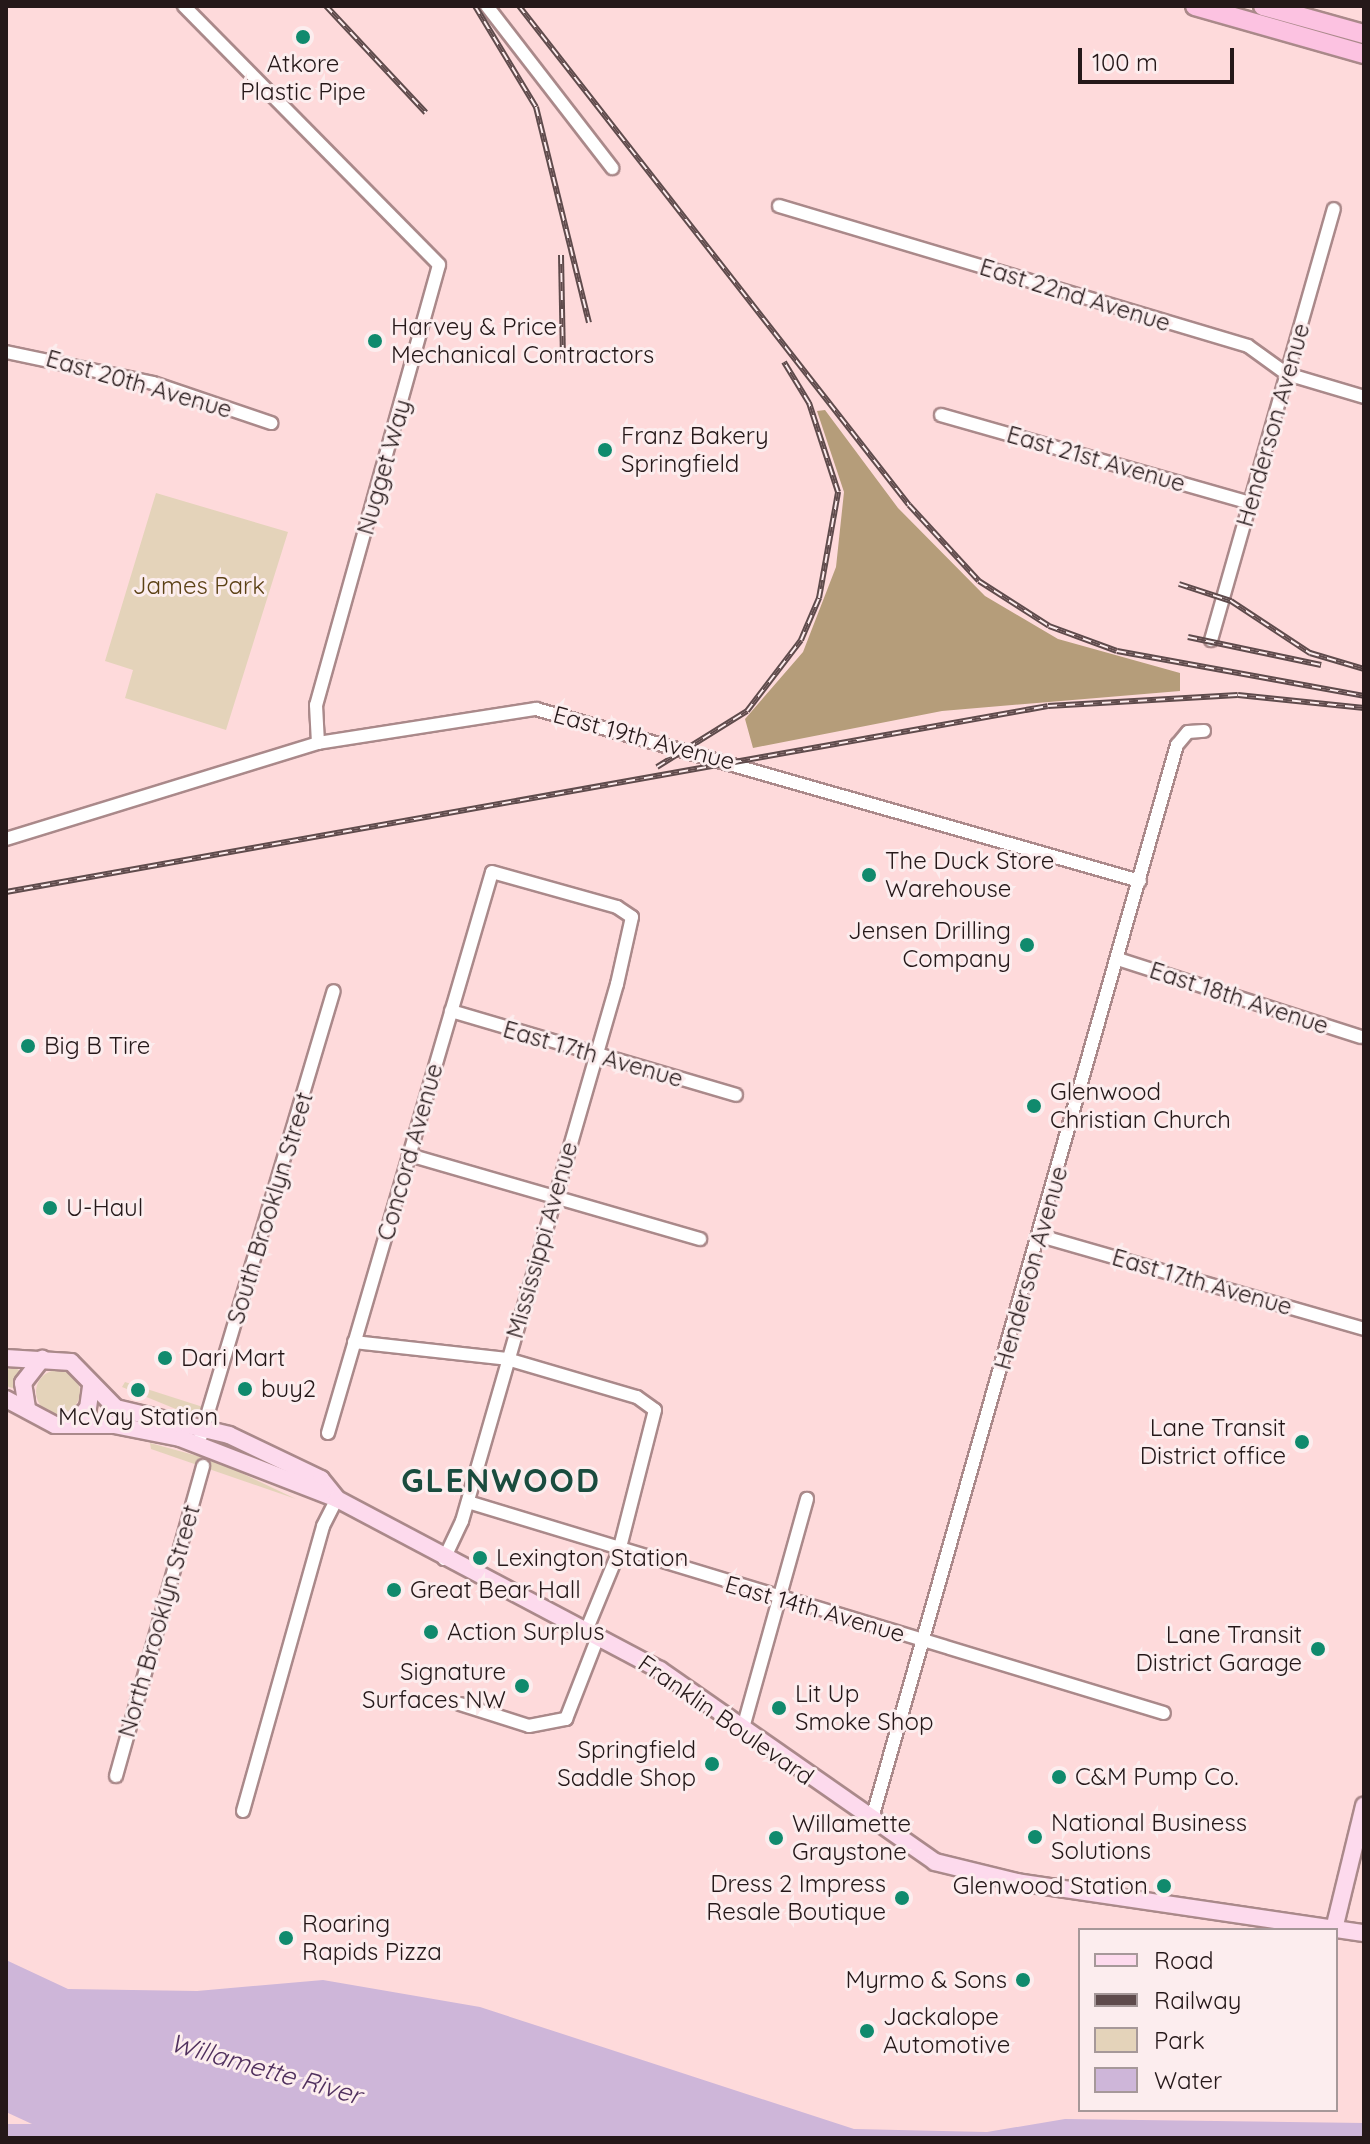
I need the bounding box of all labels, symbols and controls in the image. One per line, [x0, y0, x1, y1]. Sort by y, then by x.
marker: Atkore Plastic Pipe [294, 28, 312, 46]
scale bar [1082, 32, 1238, 82]
text: 100 m [1092, 47, 1158, 77]
place label: Atkore Plastic Pipe [240, 50, 366, 106]
street label: East 22nd Avenue [976, 252, 1174, 338]
place label: Harvey & Price Mechanical Contractors [391, 313, 654, 369]
street label: Henderson Avenue [1230, 320, 1316, 530]
marker: Harvey & Price Mechanical Contractors [366, 332, 384, 350]
street label: East 20th Avenue [43, 344, 235, 424]
street label: Nugget Way [351, 396, 417, 538]
street label: East 21st Avenue [1003, 420, 1189, 498]
place label: Franz Bakery Springfield [621, 422, 769, 478]
marker: Franz Bakery Springfield [596, 441, 614, 459]
park label: James Park [133, 572, 265, 600]
street label: East 19th Avenue [550, 700, 738, 776]
place label: The Duck Store Warehouse [885, 847, 1054, 903]
marker: The Duck Store Warehouse [860, 866, 878, 884]
place label: Jensen Drilling Company [848, 917, 1011, 973]
marker: Jensen Drilling Company [1018, 936, 1036, 954]
street label: East 18th Avenue [1146, 956, 1332, 1040]
street label: East 17th Avenue [500, 1015, 686, 1093]
place label: Big B Tire [44, 1032, 150, 1060]
marker: Big B Tire [19, 1037, 37, 1055]
street label: Concord Avenue [371, 1060, 449, 1244]
place label: Glenwood Christian Church [1050, 1078, 1231, 1134]
street label: South Brooklyn Street [221, 1089, 319, 1327]
marker: Glenwood Christian Church [1025, 1097, 1043, 1115]
street label: Mississippi Avenue [500, 1138, 584, 1342]
street label: Henderson Avenue [988, 1163, 1074, 1373]
place label: U-Haul [66, 1194, 143, 1222]
marker: U-Haul [41, 1199, 59, 1217]
street label: East 17th Avenue [1109, 1243, 1295, 1321]
place label: Dari Mart [181, 1344, 285, 1372]
marker: Dari Mart [156, 1349, 174, 1367]
place label: buy2 [261, 1375, 316, 1403]
marker: buy2 [236, 1380, 254, 1398]
marker: McVay Station [129, 1381, 147, 1399]
place label: McVay Station [58, 1403, 218, 1431]
place label: Lane Transit District office [1140, 1414, 1286, 1470]
marker: Lane Transit District office [1293, 1433, 1311, 1451]
district label: GLENWOOD [401, 1461, 601, 1499]
street label: North Brooklyn Street [112, 1501, 206, 1741]
place label: Lexington Station [496, 1544, 688, 1572]
marker: Lexington Station [471, 1549, 489, 1567]
street label: East 14th Avenue [722, 1570, 908, 1648]
place label: Great Bear Hall [410, 1576, 581, 1604]
marker: Great Bear Hall [385, 1581, 403, 1599]
place label: Action Surplus [447, 1618, 604, 1646]
place label: Lane Transit District Garage [1136, 1621, 1302, 1677]
marker: Action Surplus [422, 1623, 440, 1641]
marker: Lane Transit District Garage [1309, 1640, 1327, 1658]
street label: Franklin Boulevard [633, 1649, 819, 1791]
place label: Signature Surfaces NW [362, 1658, 506, 1714]
marker: Signature Surfaces NW [513, 1677, 531, 1695]
place label: Lit Up Smoke Shop [795, 1680, 933, 1736]
marker: Lit Up Smoke Shop [770, 1699, 788, 1717]
place label: Springfield Saddle Shop [557, 1736, 696, 1792]
marker: Springfield Saddle Shop [703, 1755, 721, 1773]
place label: C&M Pump Co. [1075, 1763, 1239, 1791]
marker: C&M Pump Co. [1050, 1768, 1068, 1786]
place label: National Business Solutions [1051, 1809, 1247, 1865]
place label: Willamette Graystone [792, 1810, 911, 1866]
marker: National Business Solutions [1026, 1828, 1044, 1846]
marker: Willamette Graystone [767, 1829, 785, 1847]
place label: Dress 2 Impress Resale Boutique [706, 1870, 886, 1926]
place label: Glenwood Station [953, 1872, 1148, 1900]
marker: Glenwood Station [1155, 1877, 1173, 1895]
marker: Dress 2 Impress Resale Boutique [893, 1889, 911, 1907]
place label: Roaring Rapids Pizza [302, 1910, 442, 1966]
legend [1078, 1928, 1338, 2112]
marker: Roaring Rapids Pizza [277, 1929, 295, 1947]
text: Road [1154, 1945, 1214, 1975]
place label: Myrmo & Sons [845, 1966, 1007, 1994]
marker: Myrmo & Sons [1014, 1971, 1032, 1989]
text: Railway [1154, 1985, 1241, 2015]
place label: Jackalope Automotive [883, 2003, 1010, 2059]
marker: Jackalope Automotive [858, 2022, 876, 2040]
text: Park [1154, 2025, 1205, 2055]
water label: Willamette River [167, 2027, 365, 2111]
text: Water [1154, 2065, 1222, 2095]

